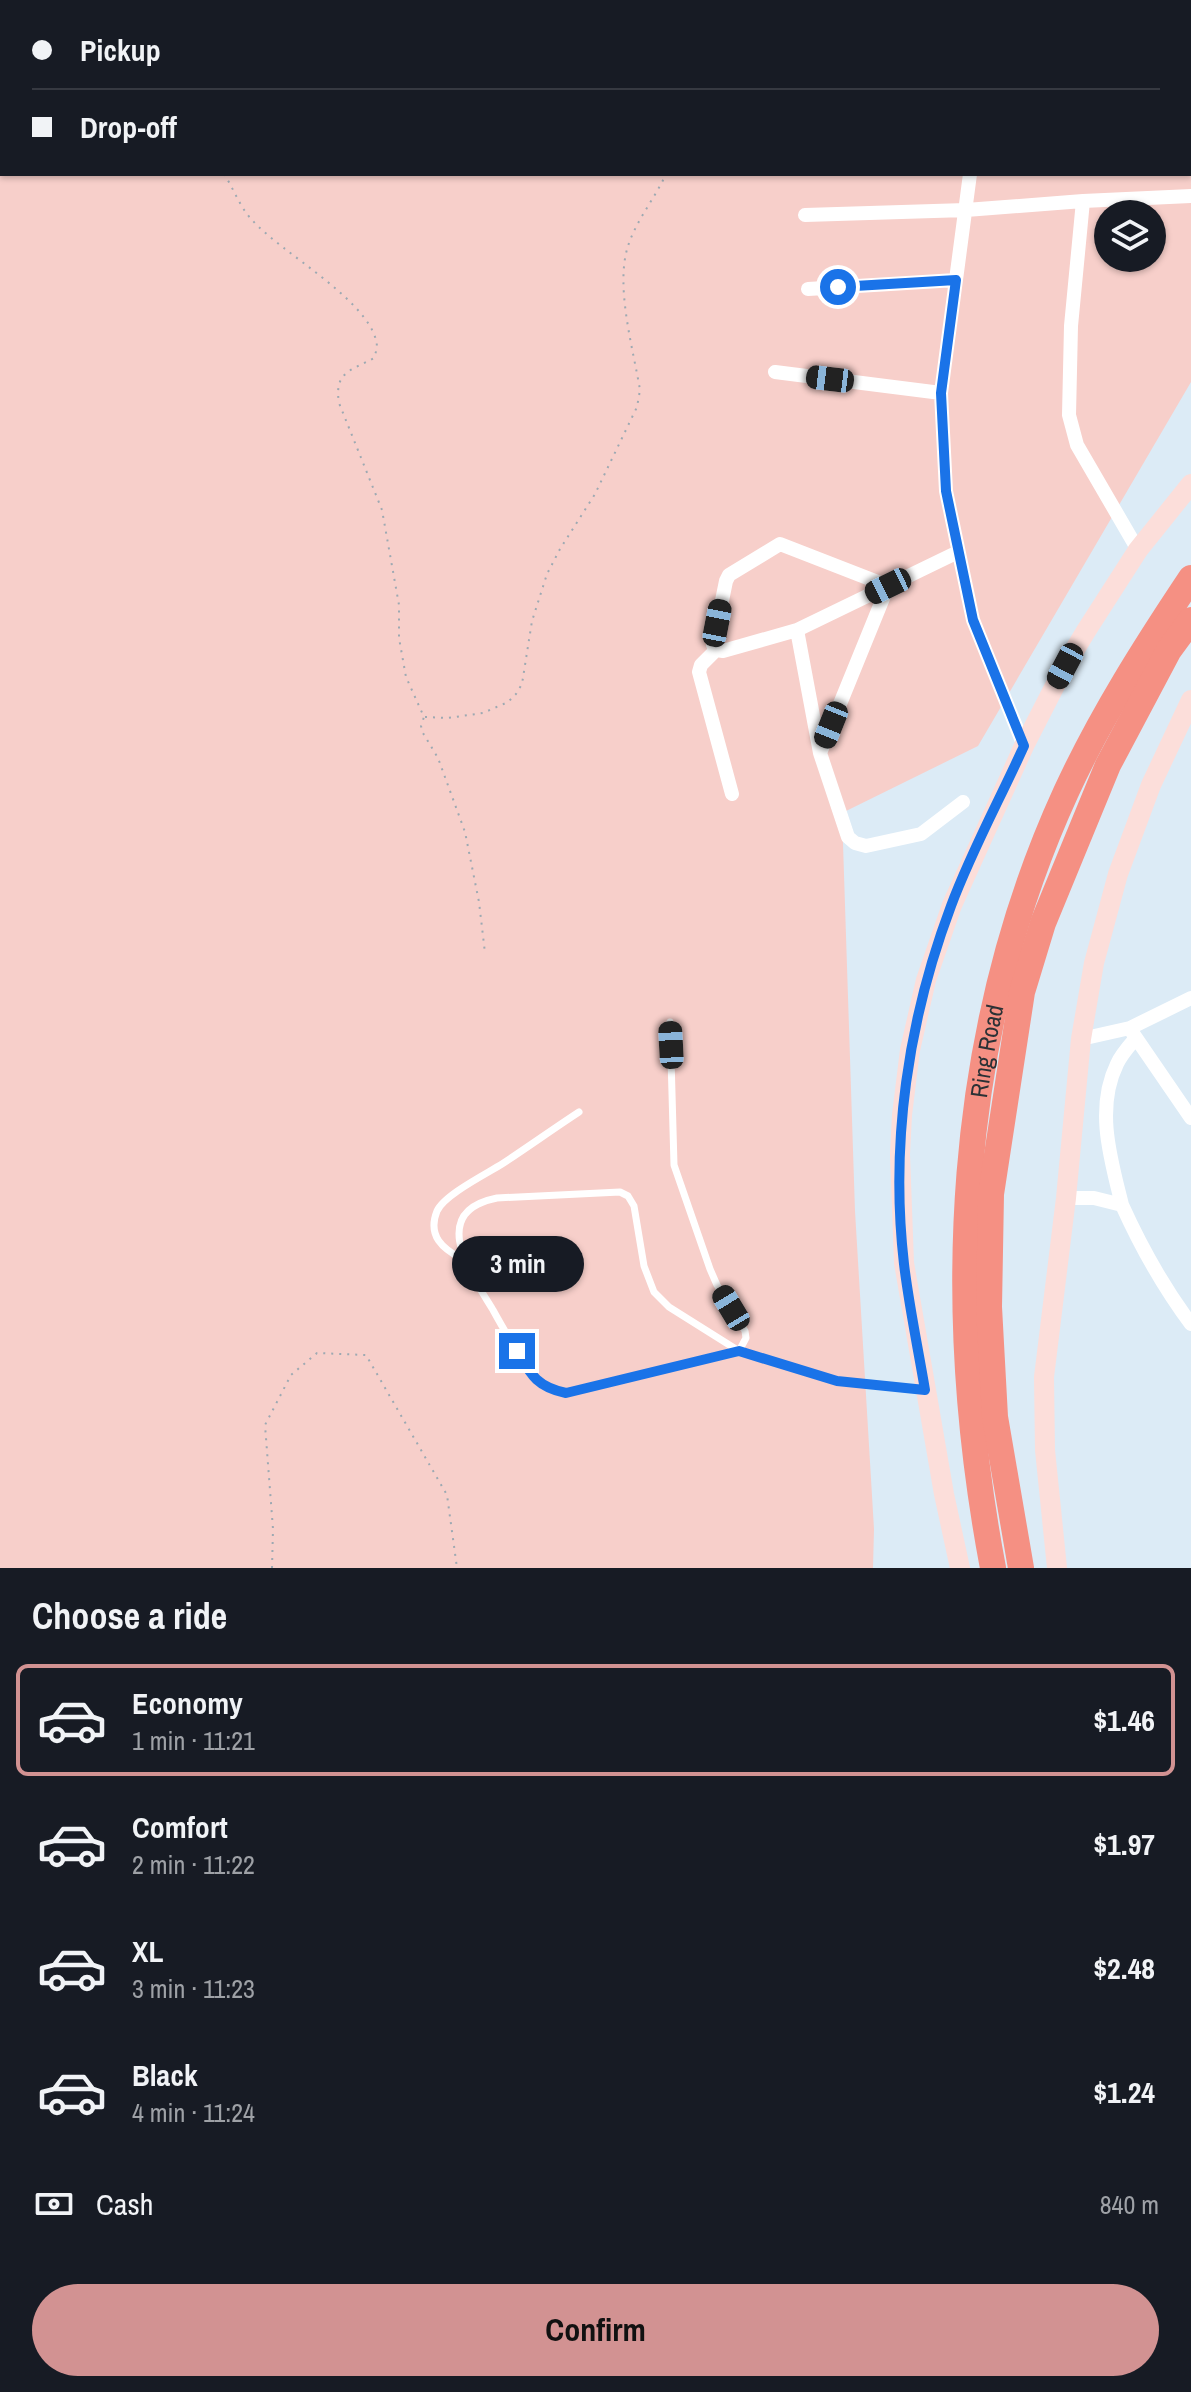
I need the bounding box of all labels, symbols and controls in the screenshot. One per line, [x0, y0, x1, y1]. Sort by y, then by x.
text: Pickup [80, 30, 161, 70]
text: Drop-off [80, 107, 177, 147]
map controls [1094, 200, 1166, 272]
button: layers [1094, 200, 1166, 272]
route start [820, 269, 856, 305]
car [805, 364, 855, 394]
car [861, 565, 915, 607]
car [701, 597, 733, 649]
car [1043, 639, 1087, 693]
car [811, 698, 851, 752]
street label: Ring Road [962, 1001, 1010, 1100]
car [658, 1020, 684, 1070]
callout: 3 min [451, 1235, 583, 1291]
text: 3 min [490, 1246, 546, 1281]
car [708, 1281, 754, 1335]
route end [499, 1333, 535, 1369]
text: Choose a ride [32, 1592, 227, 1640]
text: Economy [132, 1683, 243, 1723]
icon: car [36, 1684, 108, 1756]
text: $1.46 [1093, 1700, 1155, 1740]
text: 1 min · 11:21 [132, 1723, 255, 1758]
text: Comfort [132, 1807, 228, 1847]
icon: car [36, 1808, 108, 1880]
text: $1.97 [1093, 1824, 1155, 1864]
text: 2 min · 11:22 [132, 1847, 255, 1882]
text: XL [132, 1931, 163, 1971]
icon: car [36, 1932, 108, 2004]
text: $2.48 [1093, 1948, 1155, 1988]
text: 3 min · 11:23 [132, 1971, 255, 2006]
text: Black [132, 2055, 198, 2095]
icon: car [36, 2056, 108, 2128]
text: $1.24 [1093, 2072, 1155, 2112]
text: 4 min · 11:24 [132, 2095, 255, 2130]
icon: cash [32, 2182, 76, 2226]
text: Cash [96, 2184, 153, 2224]
text: 840 m [1100, 2187, 1159, 2222]
button: Confirm [32, 2284, 1159, 2376]

